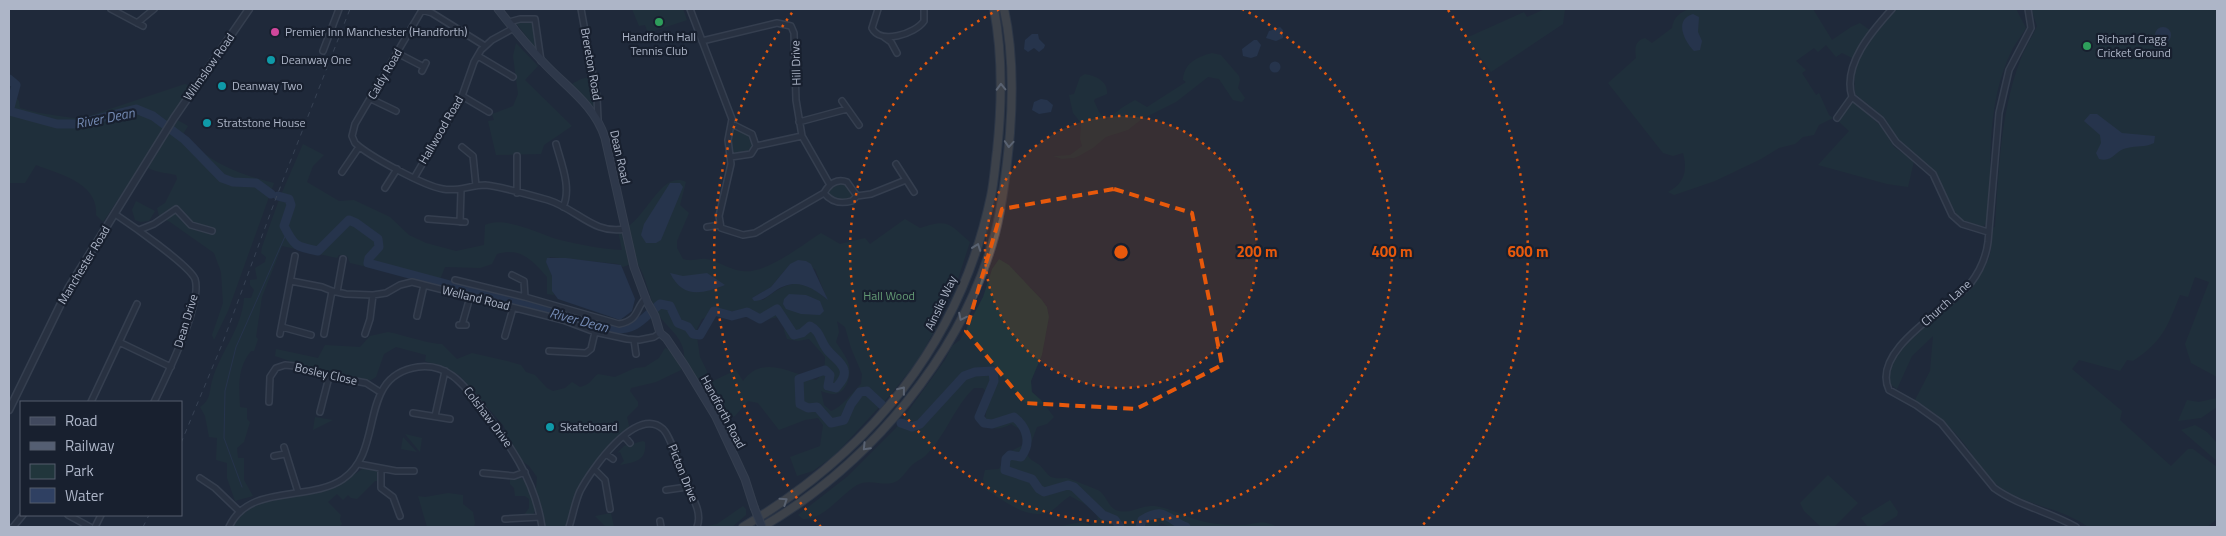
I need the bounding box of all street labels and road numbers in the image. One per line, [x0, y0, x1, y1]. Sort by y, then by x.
street label: Brereton Road [576, 26, 607, 102]
street label: Wilmslow Road [178, 29, 239, 104]
street label: Hill Drive [785, 40, 806, 86]
street label: Caldy Road [362, 45, 407, 103]
street label: Hallwood Road [413, 92, 468, 168]
street label: Dean Road [605, 128, 636, 186]
street label: Manchester Road [53, 222, 115, 308]
street label: Ainslie Way [920, 272, 962, 333]
street label: Church Lane [1916, 275, 1975, 330]
street label: Welland Road [440, 280, 512, 315]
street label: Dean Drive [168, 292, 203, 350]
street label: Bosley Close [293, 357, 359, 390]
street label: Handforth Road [696, 372, 751, 452]
street label: Colshaw Drive [459, 382, 518, 451]
street label: Picton Drive [663, 441, 704, 505]

